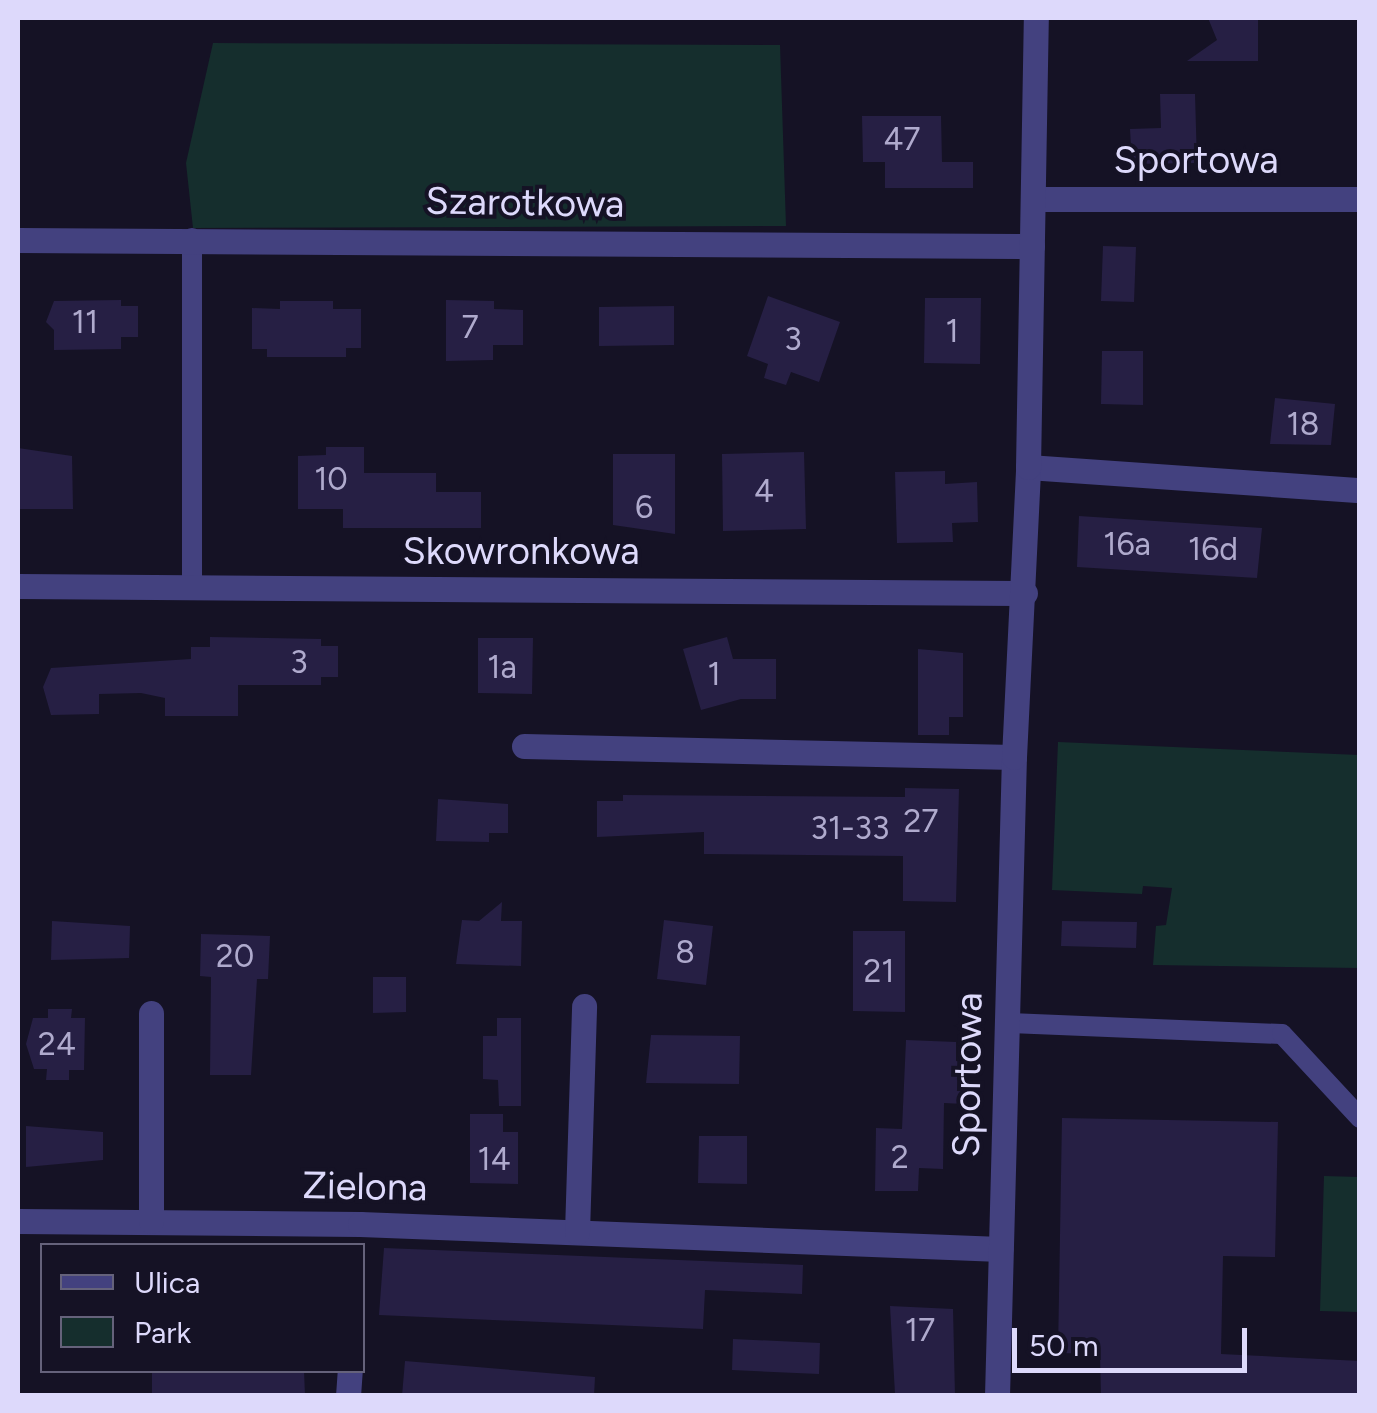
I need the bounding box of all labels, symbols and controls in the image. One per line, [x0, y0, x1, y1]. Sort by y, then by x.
house number: 47 [883, 120, 921, 158]
street label: Sportowa [1113, 138, 1279, 184]
street label: Szarotkowa [425, 178, 625, 228]
house number: 11 [72, 303, 98, 341]
house number: 7 [461, 308, 479, 346]
house number: 1 [945, 312, 959, 350]
house number: 3 [784, 320, 802, 358]
house number: 18 [1287, 405, 1319, 443]
house number: 10 [314, 460, 348, 498]
house number: 4 [754, 472, 774, 510]
house number: 6 [635, 488, 653, 526]
house number: 16a [1103, 525, 1151, 563]
street label: Skowronkowa [402, 529, 640, 575]
house number: 16d [1188, 530, 1238, 568]
house number: 3 [290, 643, 308, 681]
house number: 1a [487, 648, 517, 686]
house number: 1 [707, 655, 721, 693]
house number: 27 [903, 802, 939, 840]
house number: 31-33 [811, 809, 889, 847]
house number: 8 [675, 933, 695, 971]
house number: 20 [216, 937, 254, 975]
house number: 21 [863, 952, 895, 990]
street label: Sportowa [944, 992, 992, 1158]
house number: 24 [38, 1025, 76, 1063]
house number: 2 [891, 1138, 909, 1176]
house number: 14 [477, 1140, 511, 1178]
street label: Zielona [302, 1163, 428, 1211]
legend [40, 1243, 365, 1373]
text: Ulica [134, 1264, 200, 1301]
scale bar [1017, 1308, 1252, 1370]
house number: 17 [905, 1311, 935, 1349]
text: Park [134, 1314, 191, 1351]
text: 50 m [1029, 1327, 1098, 1364]

